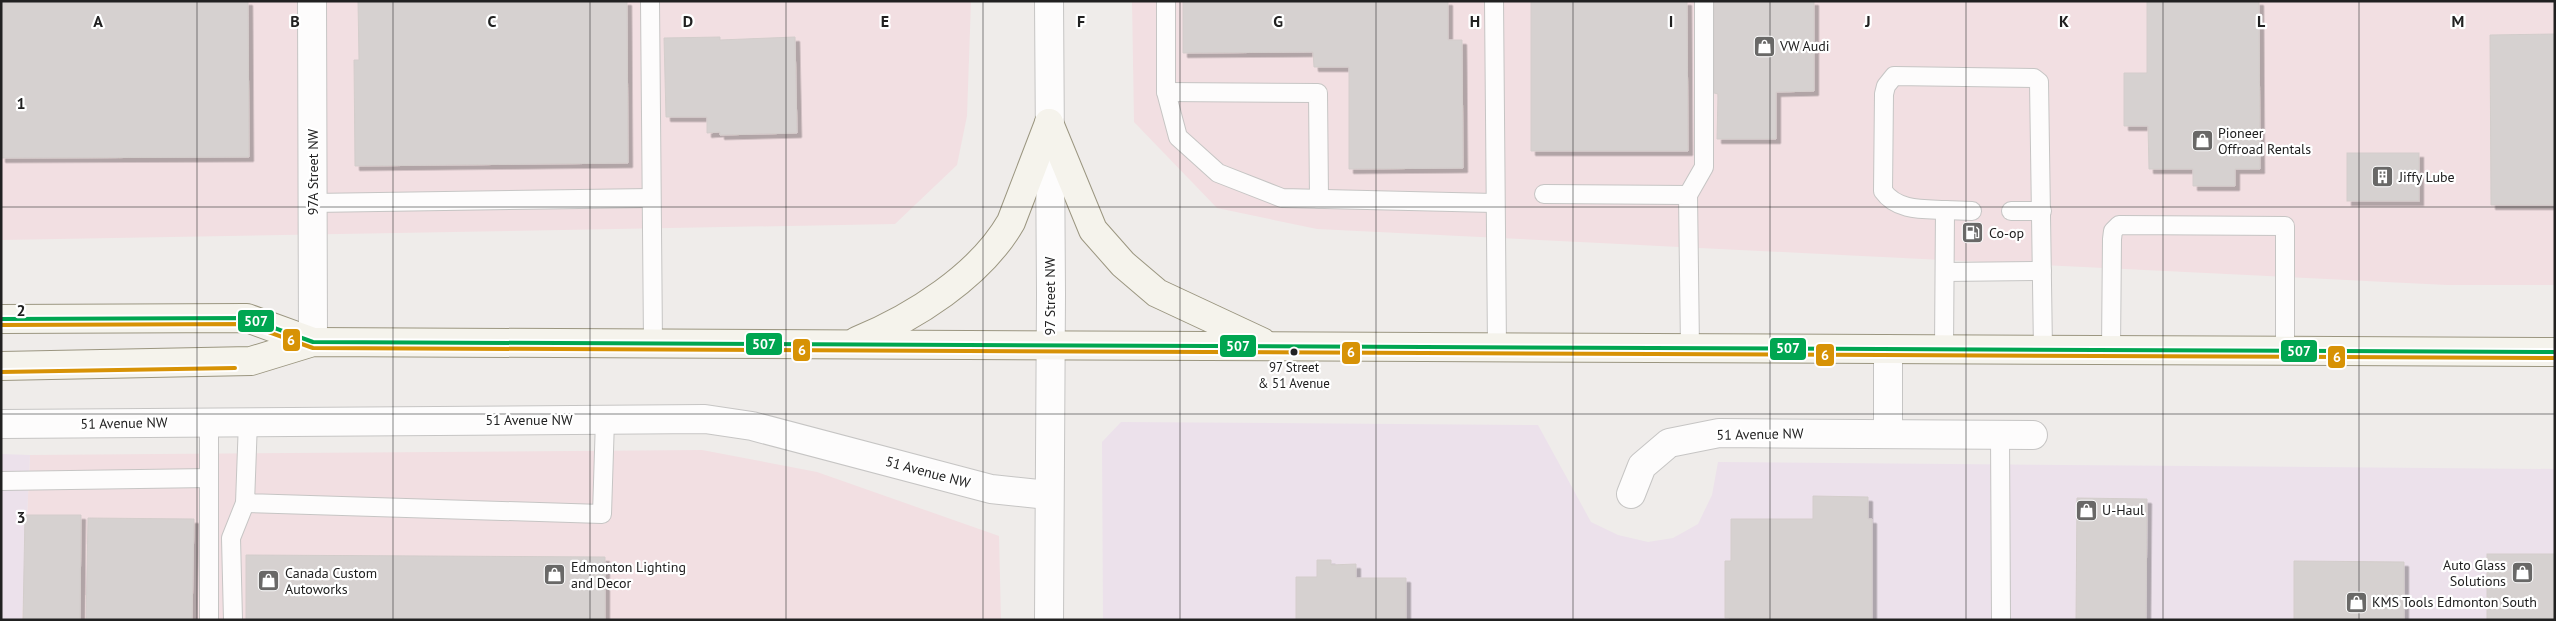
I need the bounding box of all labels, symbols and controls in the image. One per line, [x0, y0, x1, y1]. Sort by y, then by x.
text: A [93, 11, 103, 31]
text: B [290, 11, 300, 31]
text: C [488, 11, 497, 31]
text: D [683, 11, 693, 31]
text: E [881, 11, 889, 31]
text: F [1077, 11, 1085, 31]
text: G [1273, 11, 1283, 31]
text: H [1470, 11, 1480, 31]
text: I [1669, 11, 1673, 31]
text: J [1864, 11, 1871, 31]
text: K [2059, 11, 2069, 31]
text: L [2257, 11, 2266, 31]
text: M [2452, 11, 2464, 31]
shop icon: VW Audi [1752, 34, 1776, 58]
place label: VW Audi [1779, 37, 1830, 55]
text: 1 [16, 93, 26, 113]
place label: Pioneer Offroad Rentals [2218, 124, 2311, 158]
street label: 97A Street NW [304, 128, 322, 215]
shop icon: Pioneer Offroad Rentals [2190, 129, 2214, 153]
building icon: Jiffy Lube [2371, 165, 2395, 189]
place label: Jiffy Lube [2398, 168, 2455, 186]
fuel station icon: Co-op [1961, 221, 1985, 245]
place label: Co-op [1989, 224, 2024, 242]
street label: 97 Street NW [1041, 256, 1059, 335]
text: 2 [16, 300, 26, 320]
line badge: 507 [237, 309, 275, 333]
text: 507 [244, 312, 268, 330]
line badge: 6 [282, 328, 301, 352]
text: 6 [287, 331, 295, 349]
line badge: 507 [745, 332, 783, 356]
line badge: 507 [1219, 334, 1257, 358]
text: 507 [752, 335, 776, 353]
text: 507 [1226, 337, 1250, 355]
line badge: 507 [1769, 337, 1807, 361]
line badge: 6 [792, 338, 811, 362]
text: 507 [1776, 339, 1800, 357]
line badge: 507 [2280, 339, 2318, 363]
text: 6 [798, 341, 806, 359]
line badge: 6 [1341, 341, 1361, 365]
text: 507 [2287, 342, 2311, 360]
text: 6 [1347, 343, 1355, 361]
line badge: 6 [1815, 343, 1835, 367]
line badge: 6 [2327, 345, 2346, 369]
text: 6 [1821, 346, 1829, 364]
marker: 97 Street & 51 Avenue [1289, 347, 1299, 357]
text: 6 [2333, 348, 2341, 366]
place label: 97 Street & 51 Avenue [1258, 359, 1330, 392]
street label: 51 Avenue NW [485, 411, 573, 429]
street label: 51 Avenue NW [80, 413, 168, 433]
street label: 51 Avenue NW [1716, 424, 1804, 444]
street label: 51 Avenue NW [884, 452, 973, 492]
shop icon: U-Haul [2074, 498, 2098, 522]
place label: U-Haul [2102, 501, 2144, 519]
text: 3 [16, 507, 26, 527]
place label: Auto Glass Solutions [2443, 556, 2506, 590]
place label: Edmonton Lighting and Decor [571, 558, 686, 592]
shop icon: Auto Glass Solutions [2510, 561, 2534, 585]
shop icon: Edmonton Lighting and Decor [543, 563, 567, 587]
place label: Canada Custom Autoworks [285, 564, 377, 598]
shop icon: Canada Custom Autoworks [257, 569, 281, 593]
shop icon: KMS Tools Edmonton South [2344, 590, 2368, 614]
place label: KMS Tools Edmonton South [2372, 593, 2537, 611]

